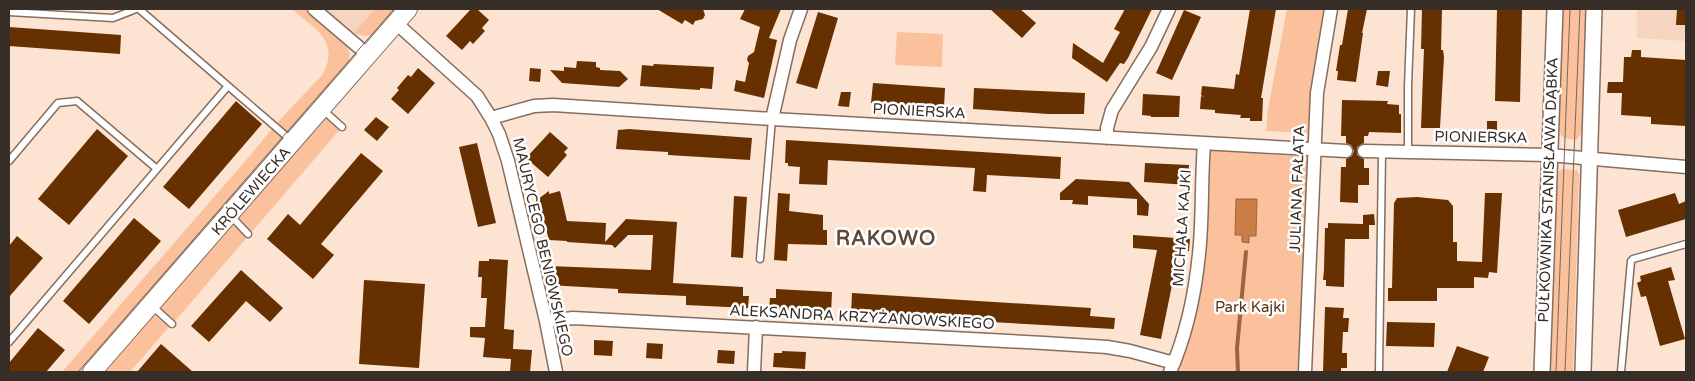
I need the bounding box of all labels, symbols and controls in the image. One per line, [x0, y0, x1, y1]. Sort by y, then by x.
street label: PUŁKOWNIKA STANISŁAWA DĄBKA [1534, 57, 1562, 323]
street label: PIONIERSKA [872, 100, 966, 122]
street label: JULIANA FAŁATA [1286, 125, 1308, 253]
street label: PIONIERSKA [1434, 127, 1528, 147]
street label: MAURYCEGO BENIOWSKIEGO [509, 136, 577, 358]
street label: KRÓLEWIECKA [208, 143, 294, 239]
street label: MICHAŁA KAJKI [1169, 169, 1195, 287]
district label: RAKOWO [836, 227, 936, 251]
park label: Park Kajki [1215, 298, 1285, 316]
street label: ALEKSANDRA KRZYŻANOWSKIEGO [729, 301, 995, 333]

